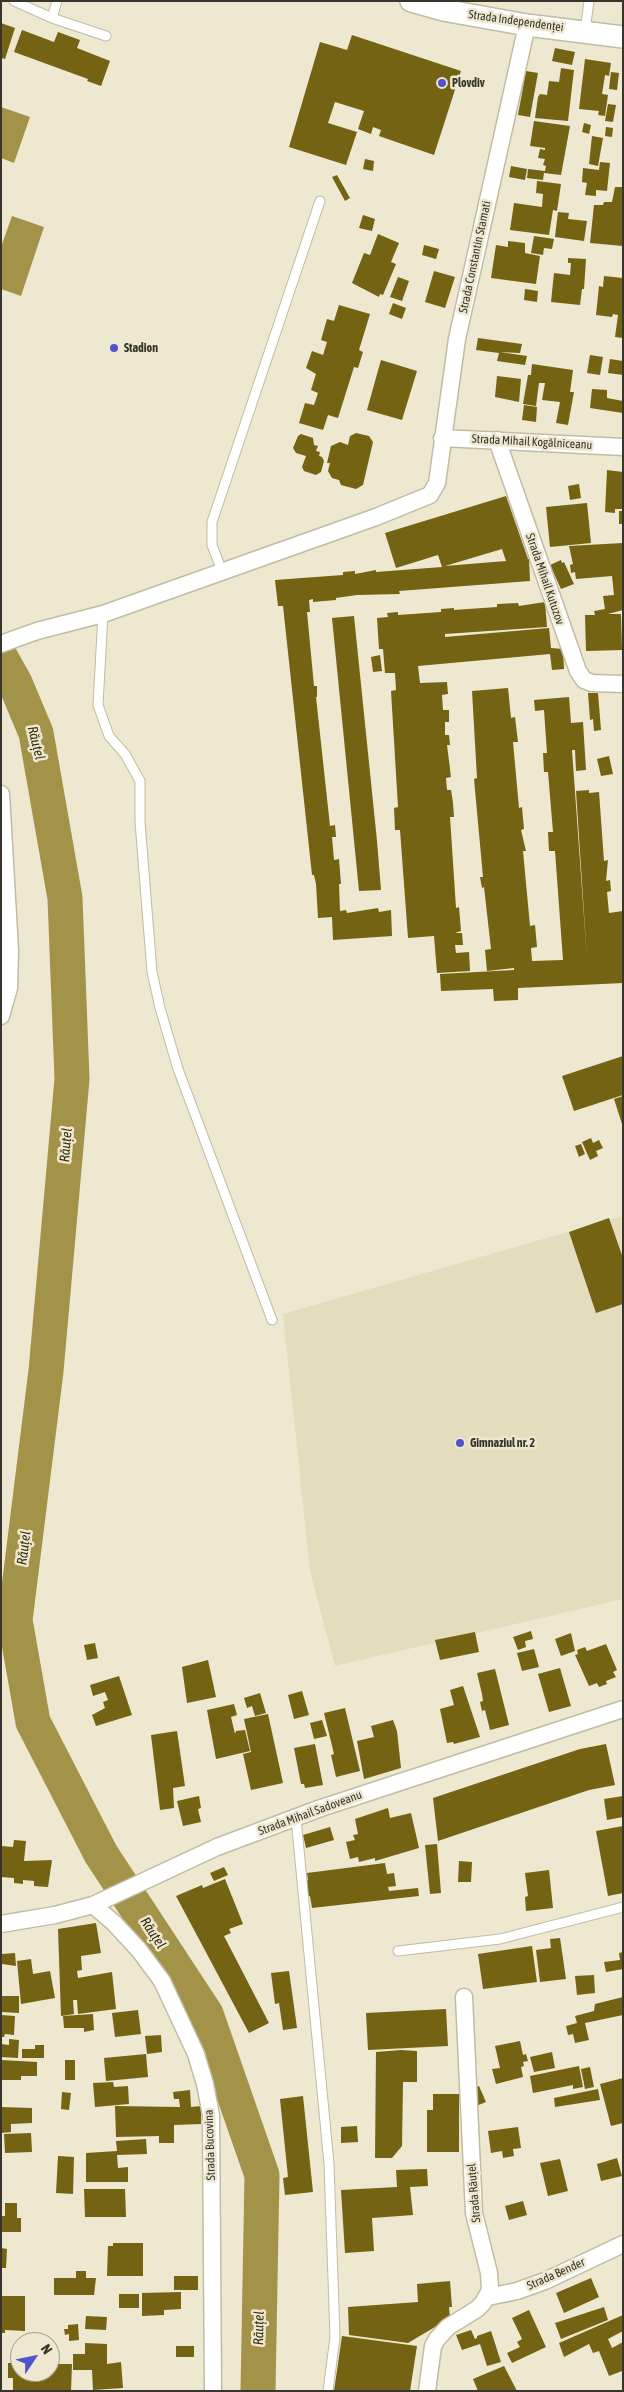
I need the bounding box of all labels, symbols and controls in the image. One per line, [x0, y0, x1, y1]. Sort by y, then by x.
street label: Strada Independenței [468, 7, 564, 35]
place label: Plovdiv [452, 76, 485, 90]
marker: Plovdiv [436, 77, 448, 89]
street label: Strada Constantin Stamati [456, 200, 494, 314]
place label: Stadion [124, 341, 158, 355]
marker: Stadion [108, 342, 120, 354]
street label: Strada Mihail Kogălniceanu [471, 432, 593, 452]
street label: Strada Mihail Kutuzov [523, 531, 567, 627]
water label: Răuțel [24, 724, 48, 762]
water label: Răuțel [56, 1127, 76, 1163]
place label: Gimnaziul nr. 2 [470, 1436, 535, 1450]
marker: Gimnaziul nr. 2 [454, 1437, 466, 1449]
water label: Răuțel [14, 1530, 34, 1566]
street label: Strada Mihail Sadoveanu [256, 1788, 364, 1838]
water label: Răuțel [137, 1914, 169, 1952]
street label: Strada Bucovina [202, 2109, 218, 2181]
street label: Strada Răuțel [464, 2163, 484, 2223]
street label: Strada Bender [525, 2255, 587, 2293]
water label: Răuțel [250, 2311, 268, 2345]
north arrow [10, 2332, 60, 2382]
text: N [38, 2341, 56, 2357]

